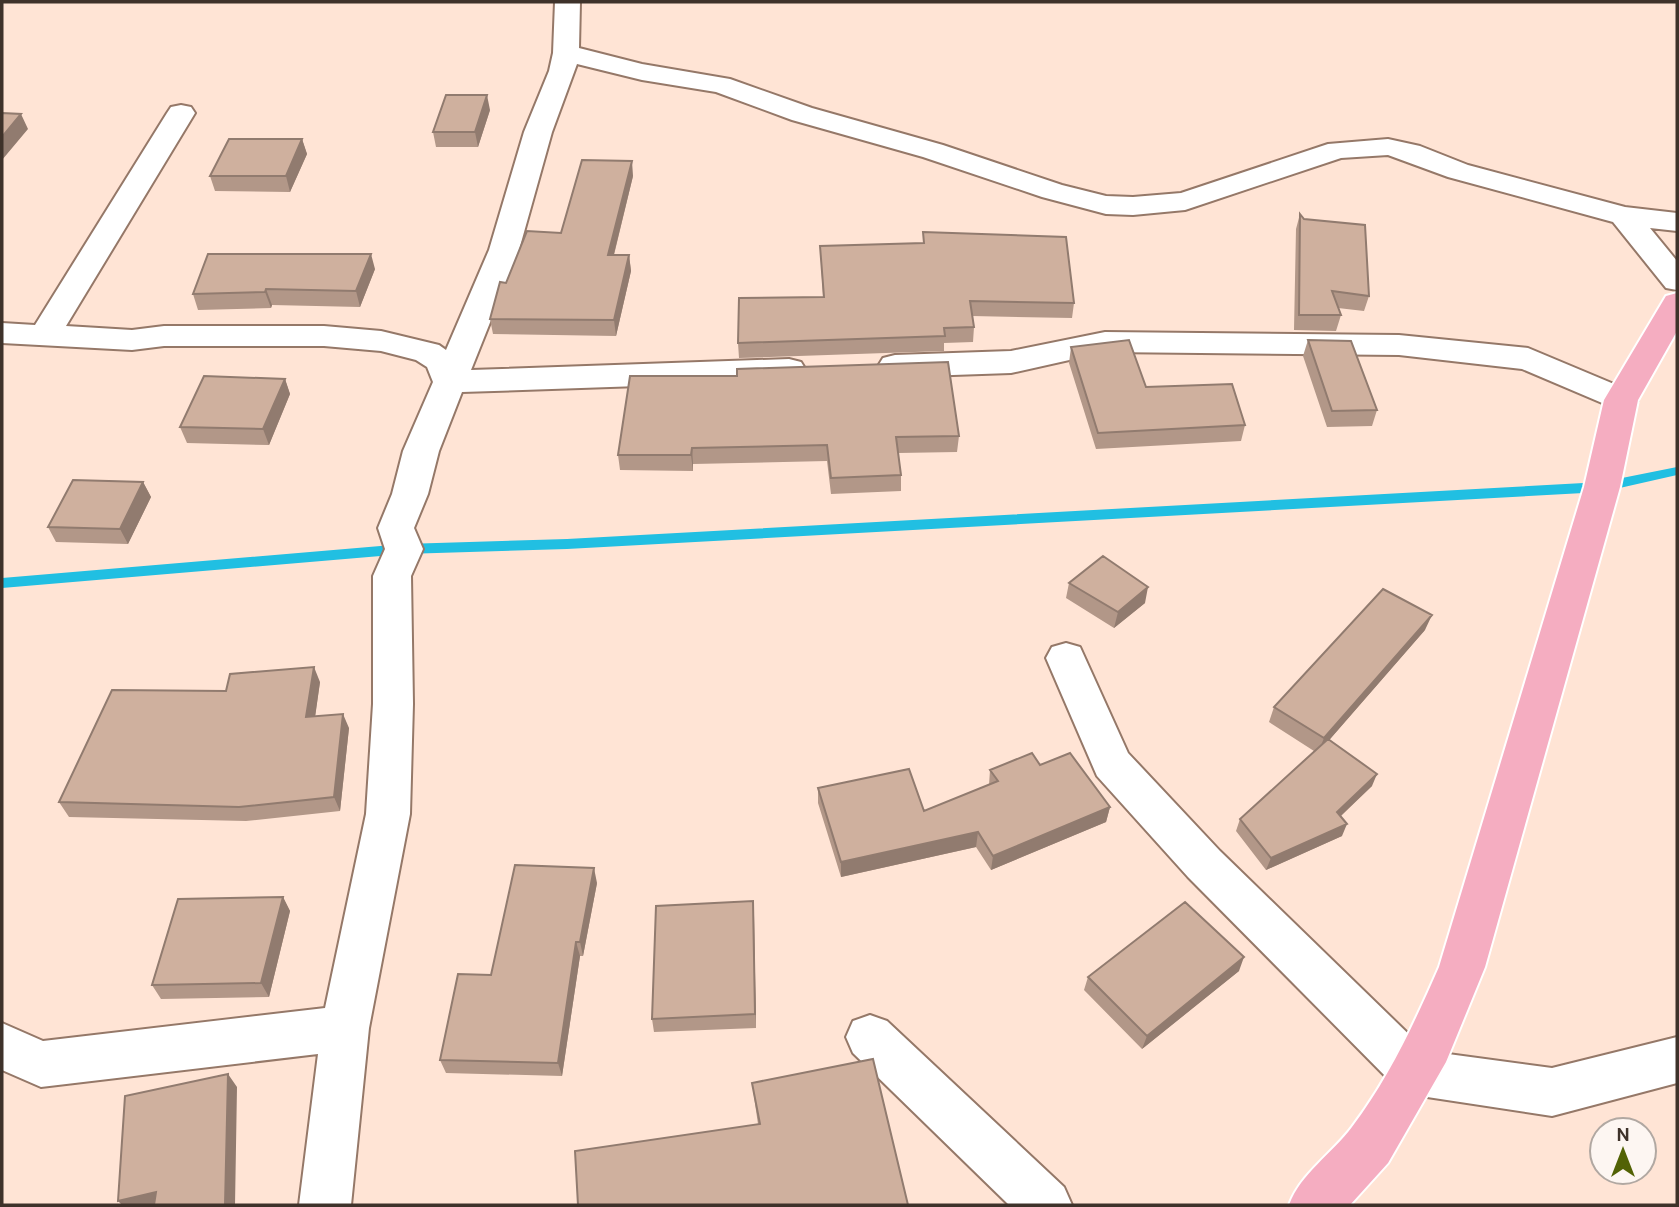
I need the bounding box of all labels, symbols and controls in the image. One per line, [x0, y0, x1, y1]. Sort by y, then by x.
north arrow [1588, 1116, 1658, 1186]
text: N [1616, 1124, 1630, 1148]

